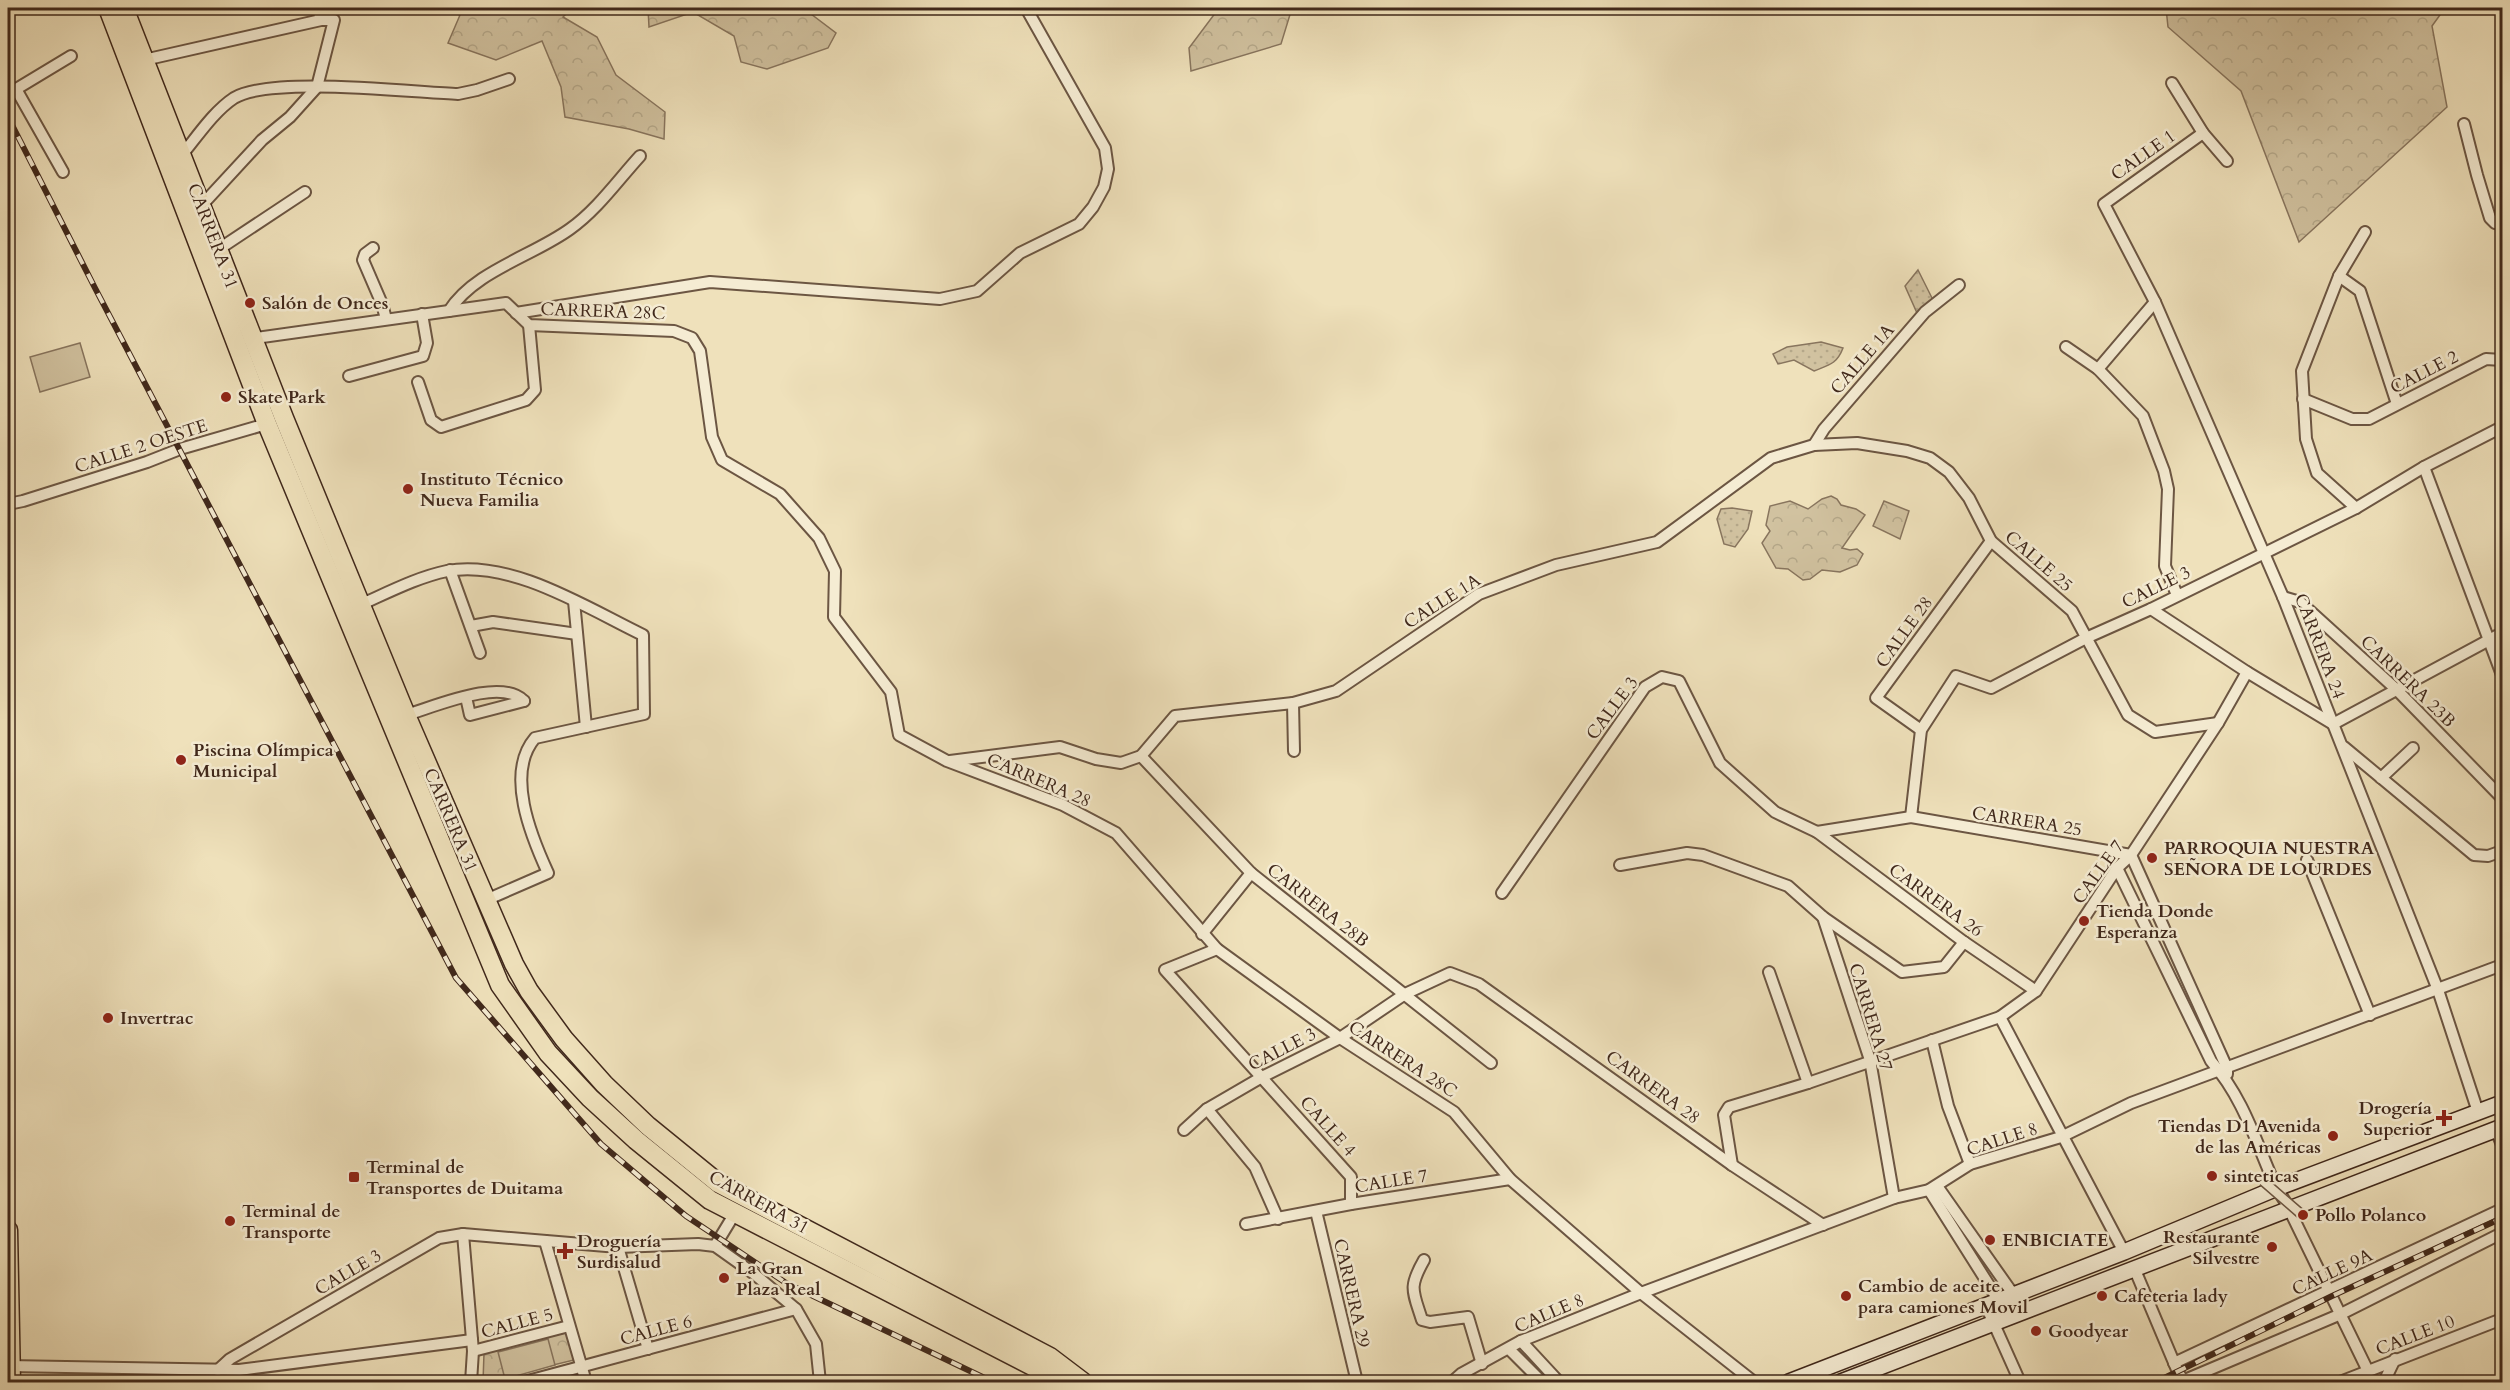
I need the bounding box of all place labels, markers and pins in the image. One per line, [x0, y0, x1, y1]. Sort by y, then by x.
place label: Salón de Onces [262, 291, 389, 316]
marker: Salón de Onces [243, 296, 257, 310]
place label: Skate Park [238, 385, 326, 410]
marker: Skate Park [219, 390, 233, 404]
place label: Instituto Técnico Nueva Familia [420, 467, 563, 513]
marker: Instituto Técnico Nueva Familia [401, 482, 415, 496]
place label: Piscina Olímpica Municipal [193, 738, 334, 784]
marker: Piscina Olímpica Municipal [174, 753, 188, 767]
place label: PARROQUIA NUESTRA SEÑORA DE LOURDES [2164, 836, 2375, 882]
marker: PARROQUIA NUESTRA SEÑORA DE LOURDES [2145, 851, 2159, 865]
place label: Tienda Donde Esperanza [2096, 899, 2214, 945]
marker: Tienda Donde Esperanza [2077, 914, 2091, 928]
place label: Invertrac [120, 1006, 194, 1031]
marker: Invertrac [101, 1011, 115, 1025]
place label: Drogería Superior [2358, 1096, 2433, 1142]
marker: Drogería Superior [2437, 1111, 2451, 1125]
place label: Tiendas D1 Avenida de las Américas [2158, 1114, 2321, 1160]
marker: Tiendas D1 Avenida de las Américas [2326, 1129, 2340, 1143]
place label: Terminal de Transportes de Duitama [366, 1155, 563, 1201]
place label: sinteticas [2224, 1164, 2299, 1189]
marker: sinteticas [2205, 1169, 2219, 1183]
marker: Terminal de Transportes de Duitama [347, 1170, 361, 1184]
place label: Terminal de Transporte [242, 1199, 340, 1245]
place label: Pollo Polanco [2315, 1203, 2426, 1228]
marker: Pollo Polanco [2296, 1208, 2310, 1222]
marker: Terminal de Transporte [223, 1214, 237, 1228]
place label: Restaurante Silvestre [2163, 1225, 2260, 1271]
place label: ENBICIATE [2002, 1228, 2108, 1253]
place label: Droguería Surdisalud [577, 1229, 662, 1275]
marker: ENBICIATE [1983, 1233, 1997, 1247]
marker: Restaurante Silvestre [2265, 1240, 2279, 1254]
marker: Droguería Surdisalud [558, 1244, 572, 1258]
place label: La Gran Plaza Real [736, 1256, 821, 1302]
marker: La Gran Plaza Real [717, 1271, 731, 1285]
place label: Cambio de aceite para camiones Movil [1858, 1274, 2028, 1320]
place label: Cafeteria lady [2114, 1284, 2229, 1309]
marker: Cambio de aceite para camiones Movil [1839, 1289, 1853, 1303]
marker: Cafeteria lady [2095, 1289, 2109, 1303]
place label: Goodyear [2048, 1319, 2129, 1344]
marker: Goodyear [2029, 1324, 2043, 1338]

